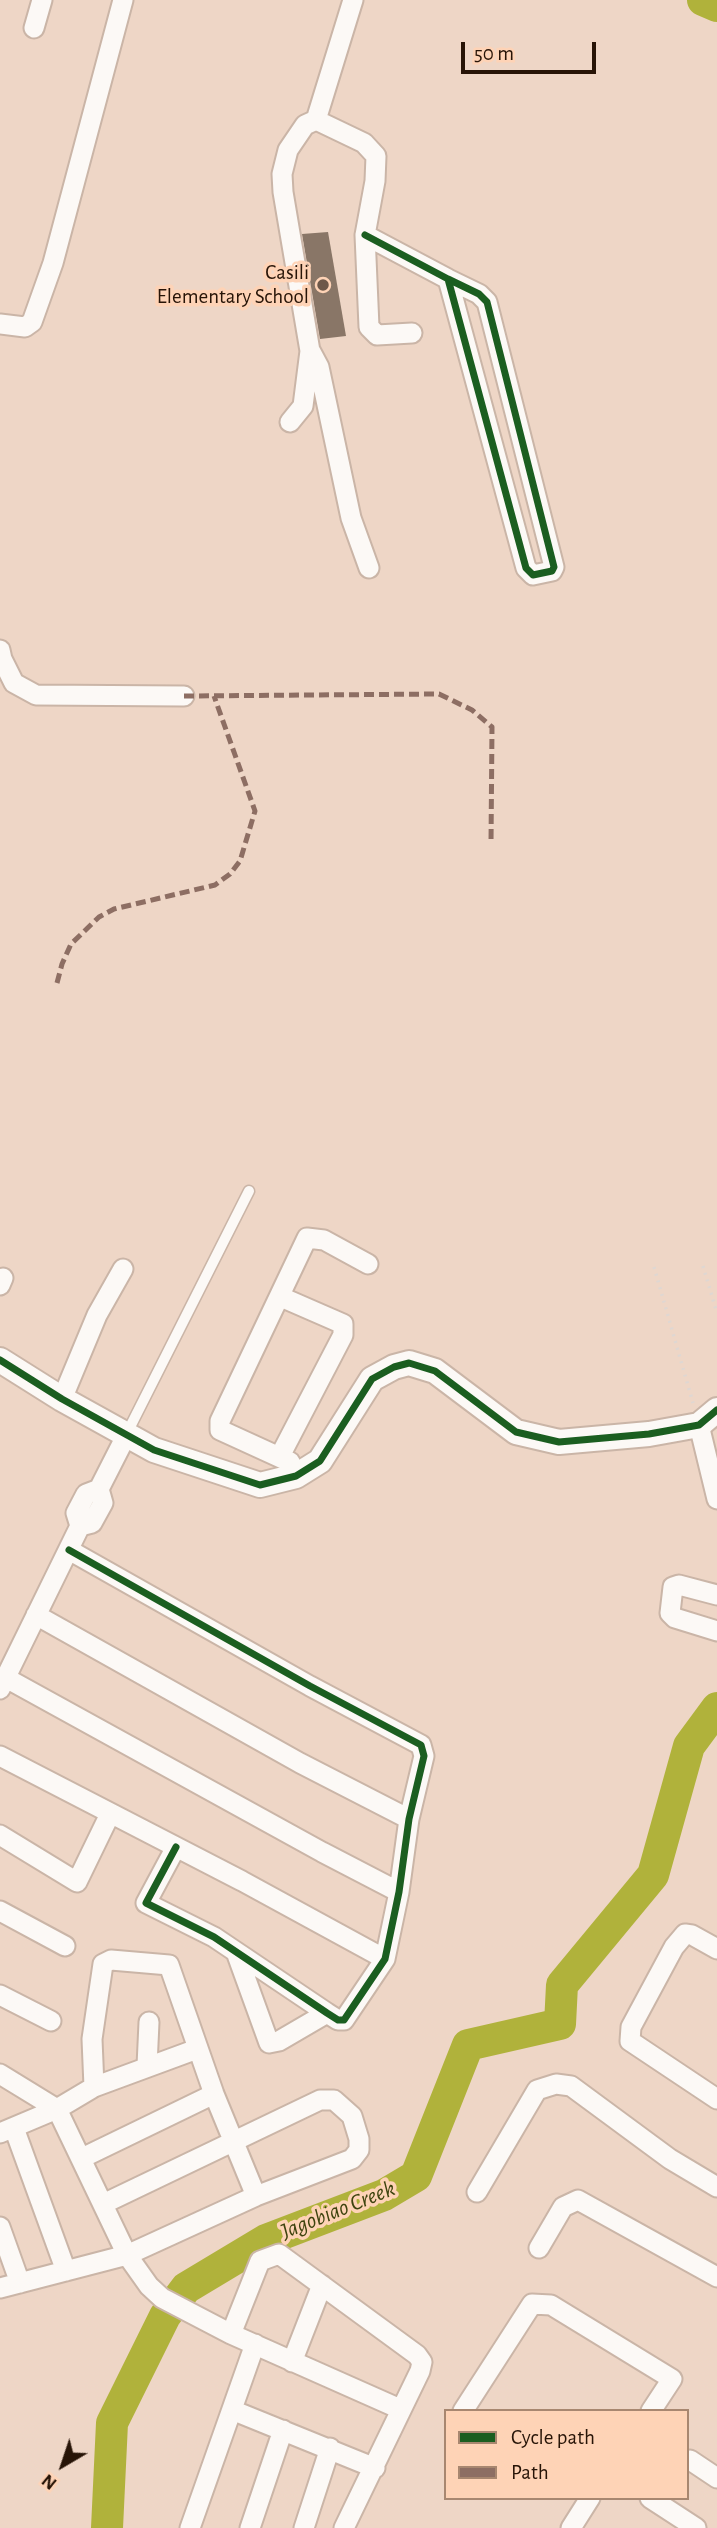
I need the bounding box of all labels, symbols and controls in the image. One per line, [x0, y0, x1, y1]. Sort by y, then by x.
scale bar [465, 28, 600, 72]
text: 50 m [474, 43, 514, 64]
place label: Casili Elementary School [157, 260, 309, 310]
marker: Casili Elementary School [315, 277, 331, 293]
water label: Jagobiao Creek [277, 2175, 399, 2245]
legend [444, 2409, 689, 2500]
text: Cycle path [511, 2427, 595, 2448]
north arrow [28, 2430, 98, 2500]
text: Path [511, 2462, 549, 2483]
text: N [38, 2470, 61, 2493]

